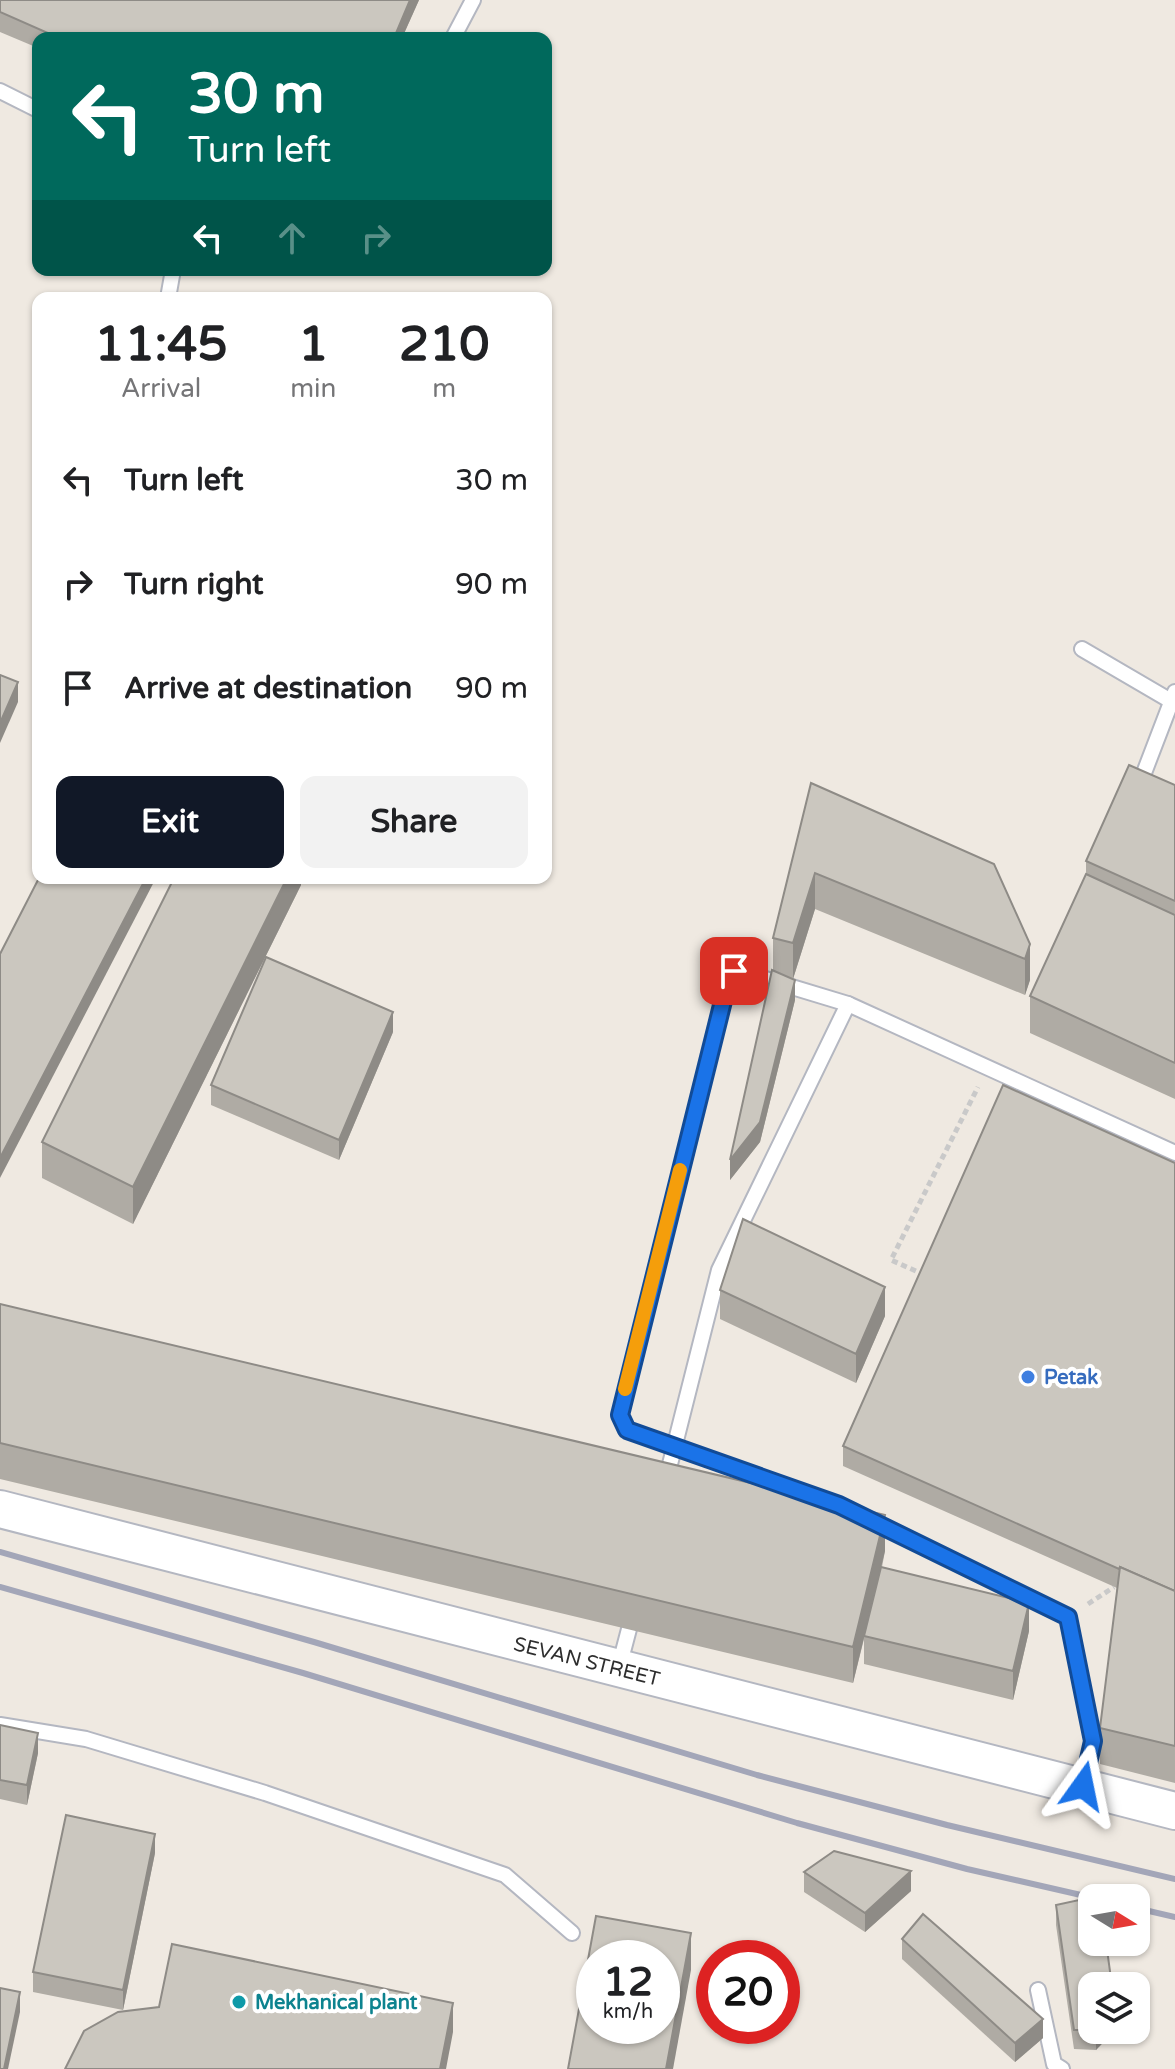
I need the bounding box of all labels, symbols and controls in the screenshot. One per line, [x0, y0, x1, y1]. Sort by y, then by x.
text: 30 m [188, 61, 324, 128]
icon: left [56, 64, 160, 168]
text: Turn left [188, 129, 331, 172]
icon: left [186, 216, 230, 260]
icon: ahead [270, 216, 314, 260]
icon: right [354, 216, 398, 260]
text: 11:45 [95, 316, 228, 374]
text: 1 [298, 316, 328, 374]
text: 210 [399, 316, 489, 374]
text: Arrival [121, 373, 201, 404]
text: min [290, 373, 336, 404]
text: m [432, 373, 456, 404]
icon: left [56, 458, 100, 502]
text: Turn left [124, 462, 243, 499]
text: 30 m [455, 462, 528, 499]
icon: right [56, 562, 100, 606]
text: Turn right [124, 566, 264, 603]
text: 90 m [455, 566, 528, 603]
icon: arrive [56, 666, 100, 710]
text: Arrive at destination [124, 670, 412, 707]
text: 90 m [455, 670, 528, 707]
button: Exit [56, 776, 284, 868]
button: Share [300, 776, 528, 868]
pin [700, 937, 768, 1005]
icon: arrive [712, 949, 756, 993]
place label: Petak [1044, 1366, 1098, 1390]
marker: Petak [1019, 1368, 1037, 1386]
street label: SEVAN STREET [511, 1632, 662, 1692]
position arrow [1041, 1744, 1125, 1828]
north arrow [1078, 1884, 1150, 1956]
map controls [1078, 1884, 1150, 2044]
speed limit sign: 20 [696, 1940, 800, 2044]
text: 12 [603, 1958, 653, 2006]
button: layers [1078, 1972, 1150, 2044]
place label: Mekhanical plant [255, 1991, 418, 2015]
marker: Mekhanical plant [230, 1993, 248, 2011]
text: km/h [603, 2000, 653, 2024]

